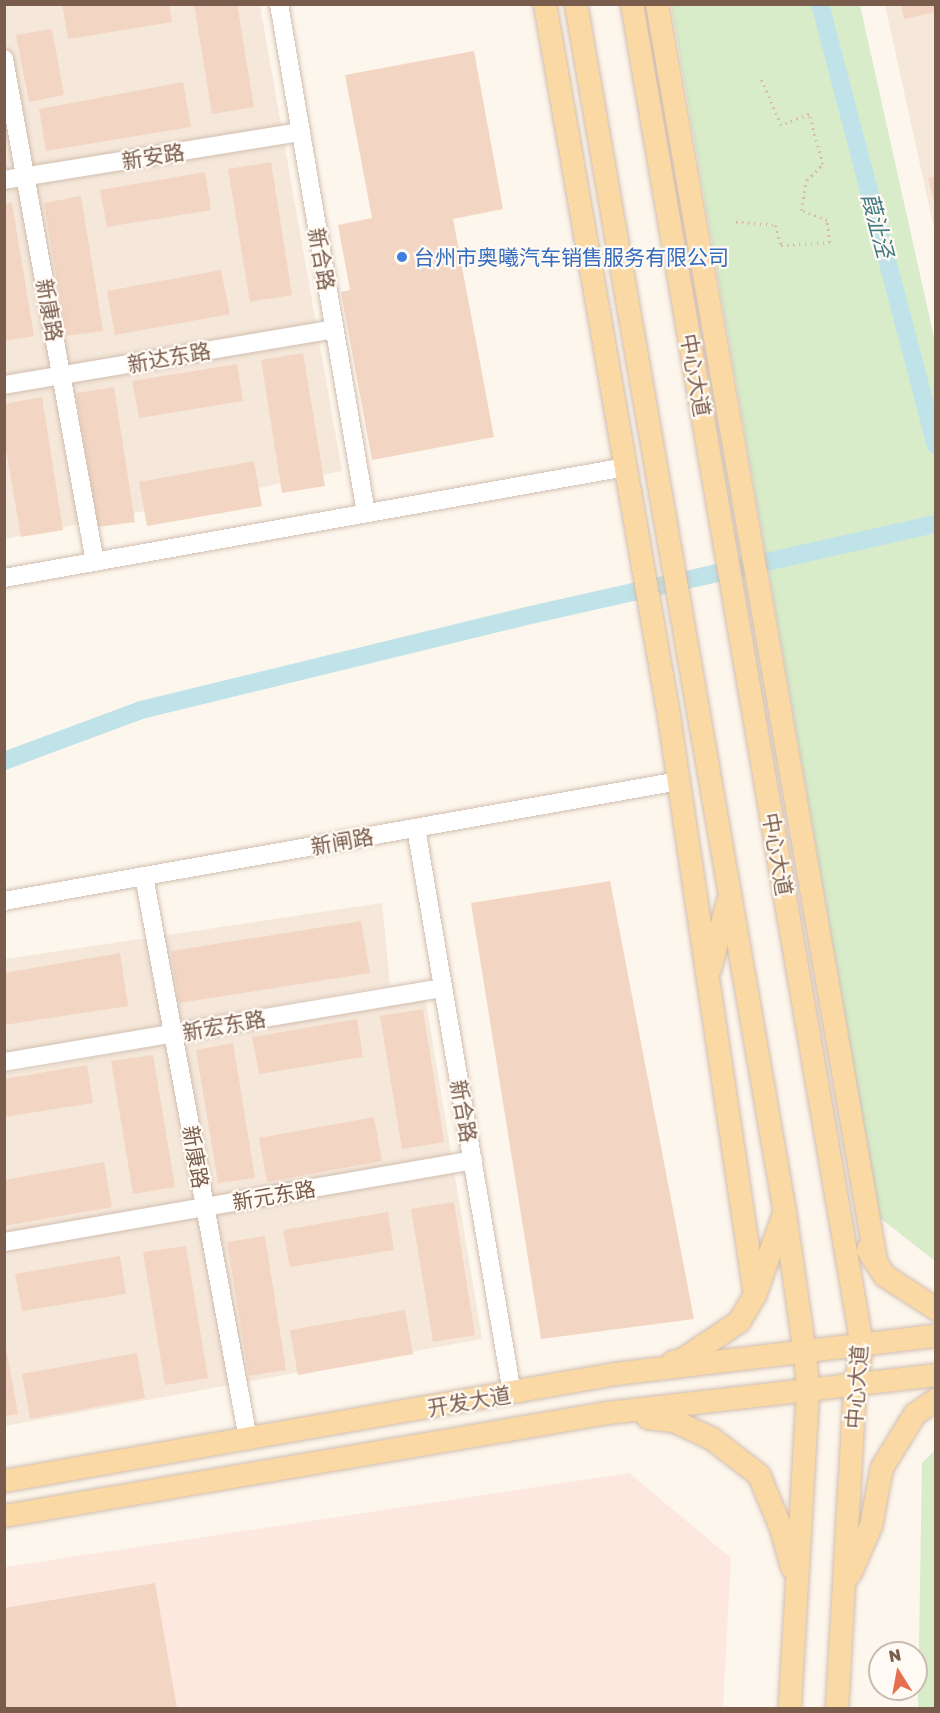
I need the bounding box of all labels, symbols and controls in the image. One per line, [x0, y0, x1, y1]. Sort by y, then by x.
street label: 新安路 [120, 139, 186, 173]
water label: 葭沚泾 [857, 190, 899, 260]
street label: 新合路 [304, 226, 340, 292]
place label: 台州市奥曦汽车销售服务有限公司 [414, 244, 729, 270]
marker: 台州市奥曦汽车销售服务有限公司 [395, 250, 409, 264]
street label: 新康路 [32, 277, 68, 343]
street label: 中心大道 [676, 331, 716, 419]
street label: 新达东路 [125, 337, 213, 377]
street label: 中心大道 [758, 810, 798, 898]
street label: 新闸路 [309, 823, 375, 859]
street label: 新宏东路 [180, 1005, 268, 1045]
street label: 新合路 [446, 1078, 482, 1144]
street label: 新康路 [178, 1124, 214, 1190]
street label: 新元东路 [230, 1175, 318, 1215]
street label: 中心大道 [841, 1344, 871, 1430]
street label: 开发大道 [425, 1381, 513, 1421]
north arrow [868, 1641, 928, 1701]
text: N [887, 1644, 903, 1666]

